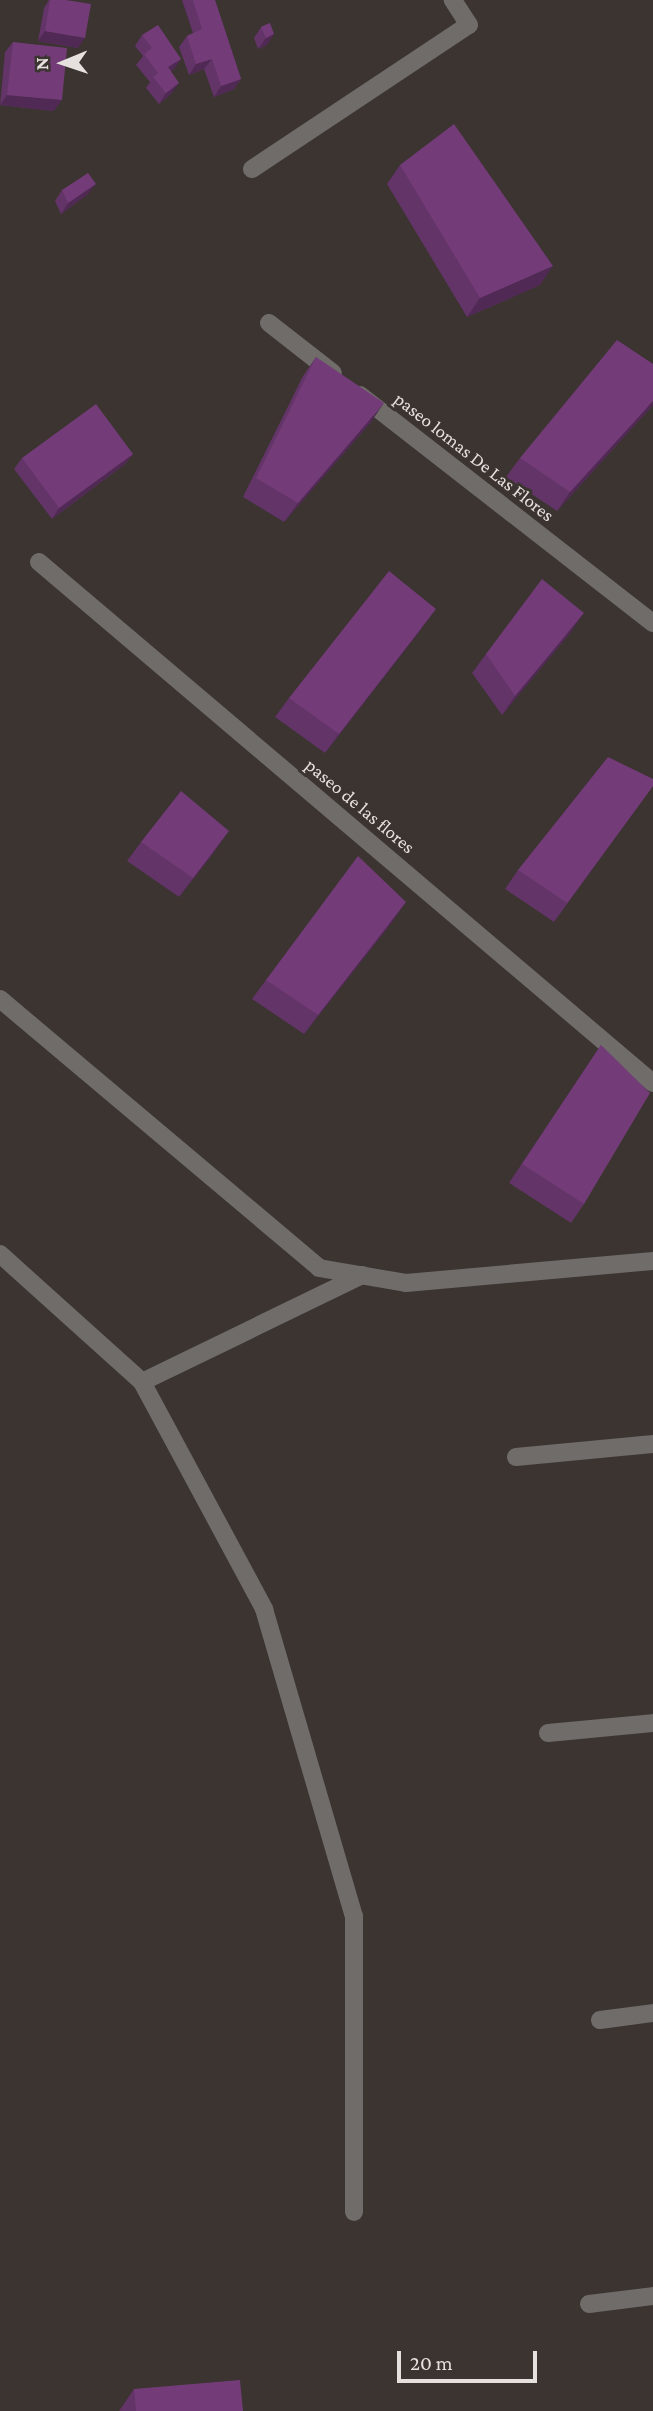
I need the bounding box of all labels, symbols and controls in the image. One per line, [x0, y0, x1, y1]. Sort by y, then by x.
north arrow [28, 28, 98, 98]
text: N [31, 57, 52, 71]
street label: paseo lomas De Las Flores [389, 387, 559, 527]
street label: paseo de las flores [301, 754, 419, 858]
scale bar [401, 2338, 541, 2382]
text: 20 m [410, 2351, 453, 2375]

